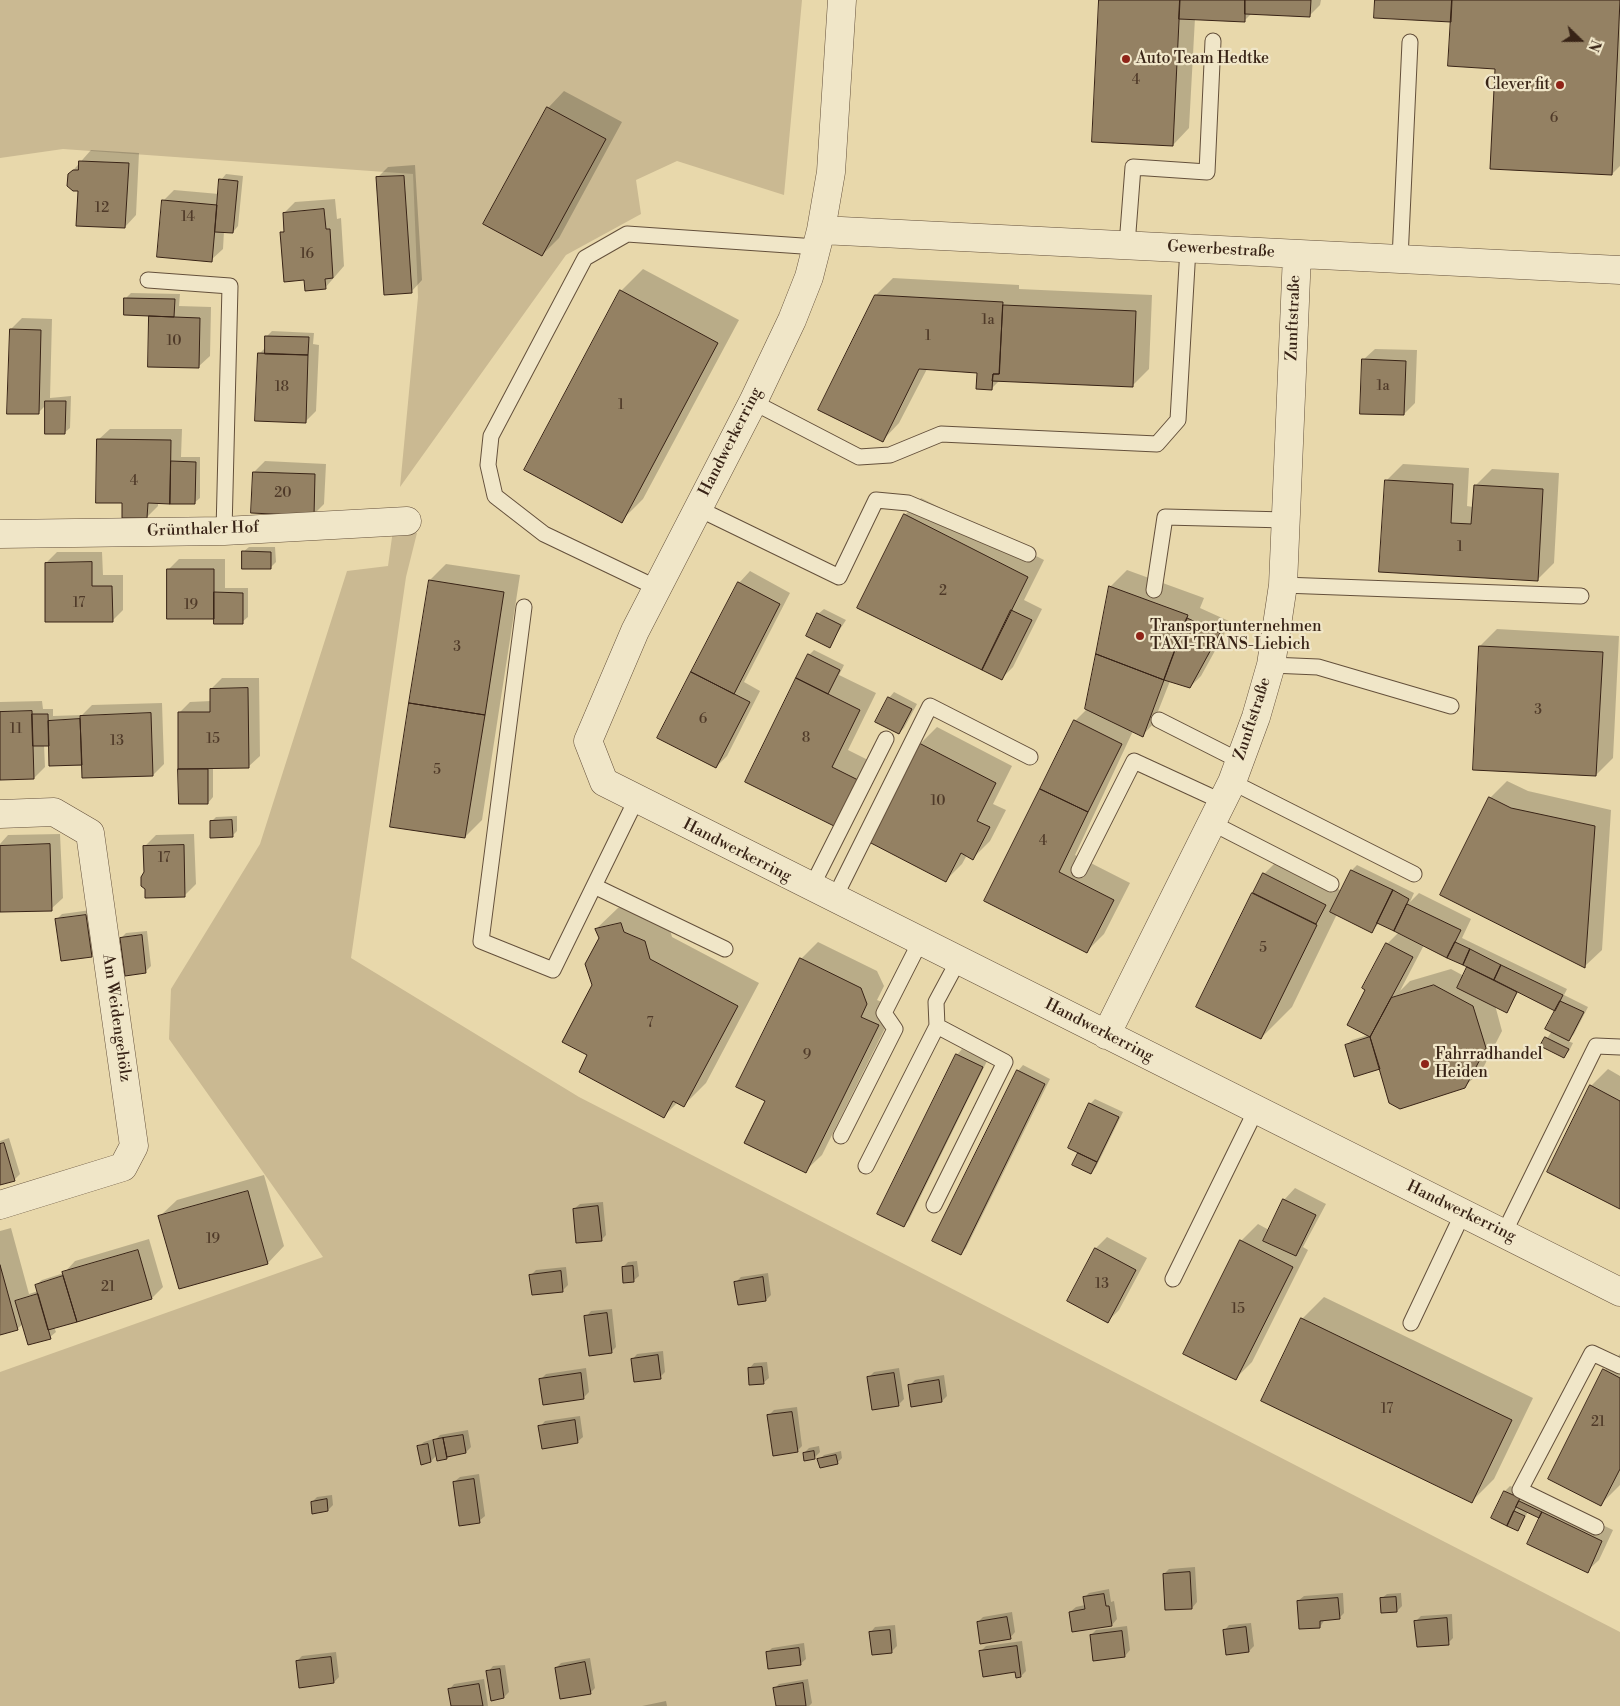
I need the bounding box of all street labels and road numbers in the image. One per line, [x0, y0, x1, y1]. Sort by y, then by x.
street label: Gewerbestraße [1167, 238, 1275, 262]
street label: Zunftstraße [1283, 275, 1305, 361]
street label: Handwerkerring [695, 384, 767, 500]
street label: Grünthaler Hof [147, 518, 259, 542]
street label: Zunftstraße [1231, 675, 1275, 763]
street label: Handwerkerring [679, 815, 795, 887]
street label: Am Weidengehölz [98, 953, 134, 1083]
street label: Handwerkerring [1041, 995, 1157, 1067]
street label: Handwerkerring [1403, 1177, 1519, 1247]

